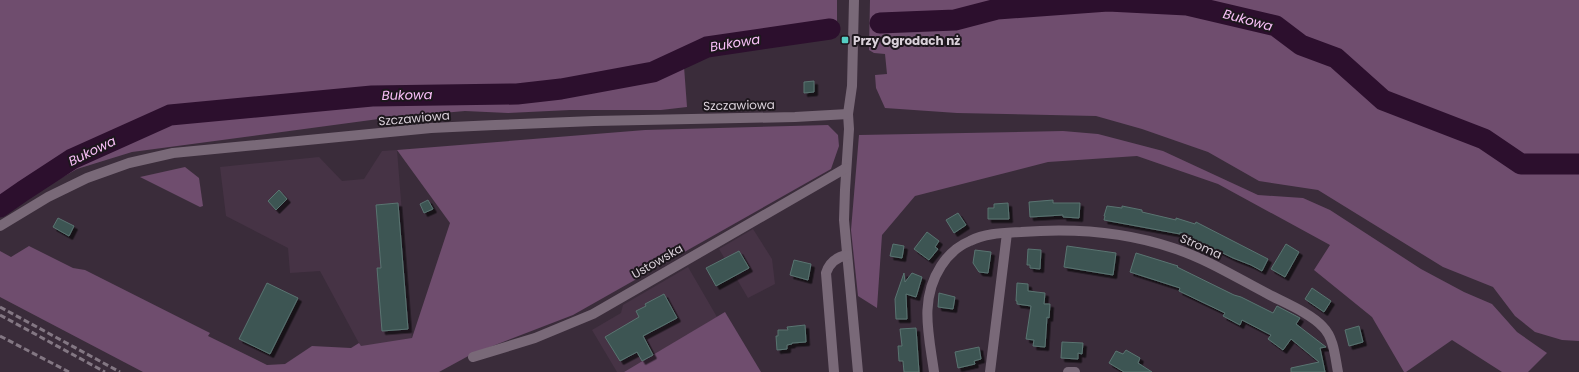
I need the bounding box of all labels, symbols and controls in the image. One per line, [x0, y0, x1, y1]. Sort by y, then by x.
water label: Bukowa [1221, 4, 1275, 36]
water label: Bukowa [708, 30, 762, 56]
place label: Przy Ogrodach nż [853, 32, 960, 49]
marker: Przy Ogrodach nż [840, 35, 850, 45]
water label: Bukowa [381, 85, 433, 105]
street label: Szczawiowa [703, 96, 775, 114]
street label: Szczawiowa [377, 106, 451, 130]
water label: Bukowa [65, 131, 119, 171]
street label: Stroma [1177, 229, 1225, 263]
street label: Ustowska [628, 239, 686, 283]

